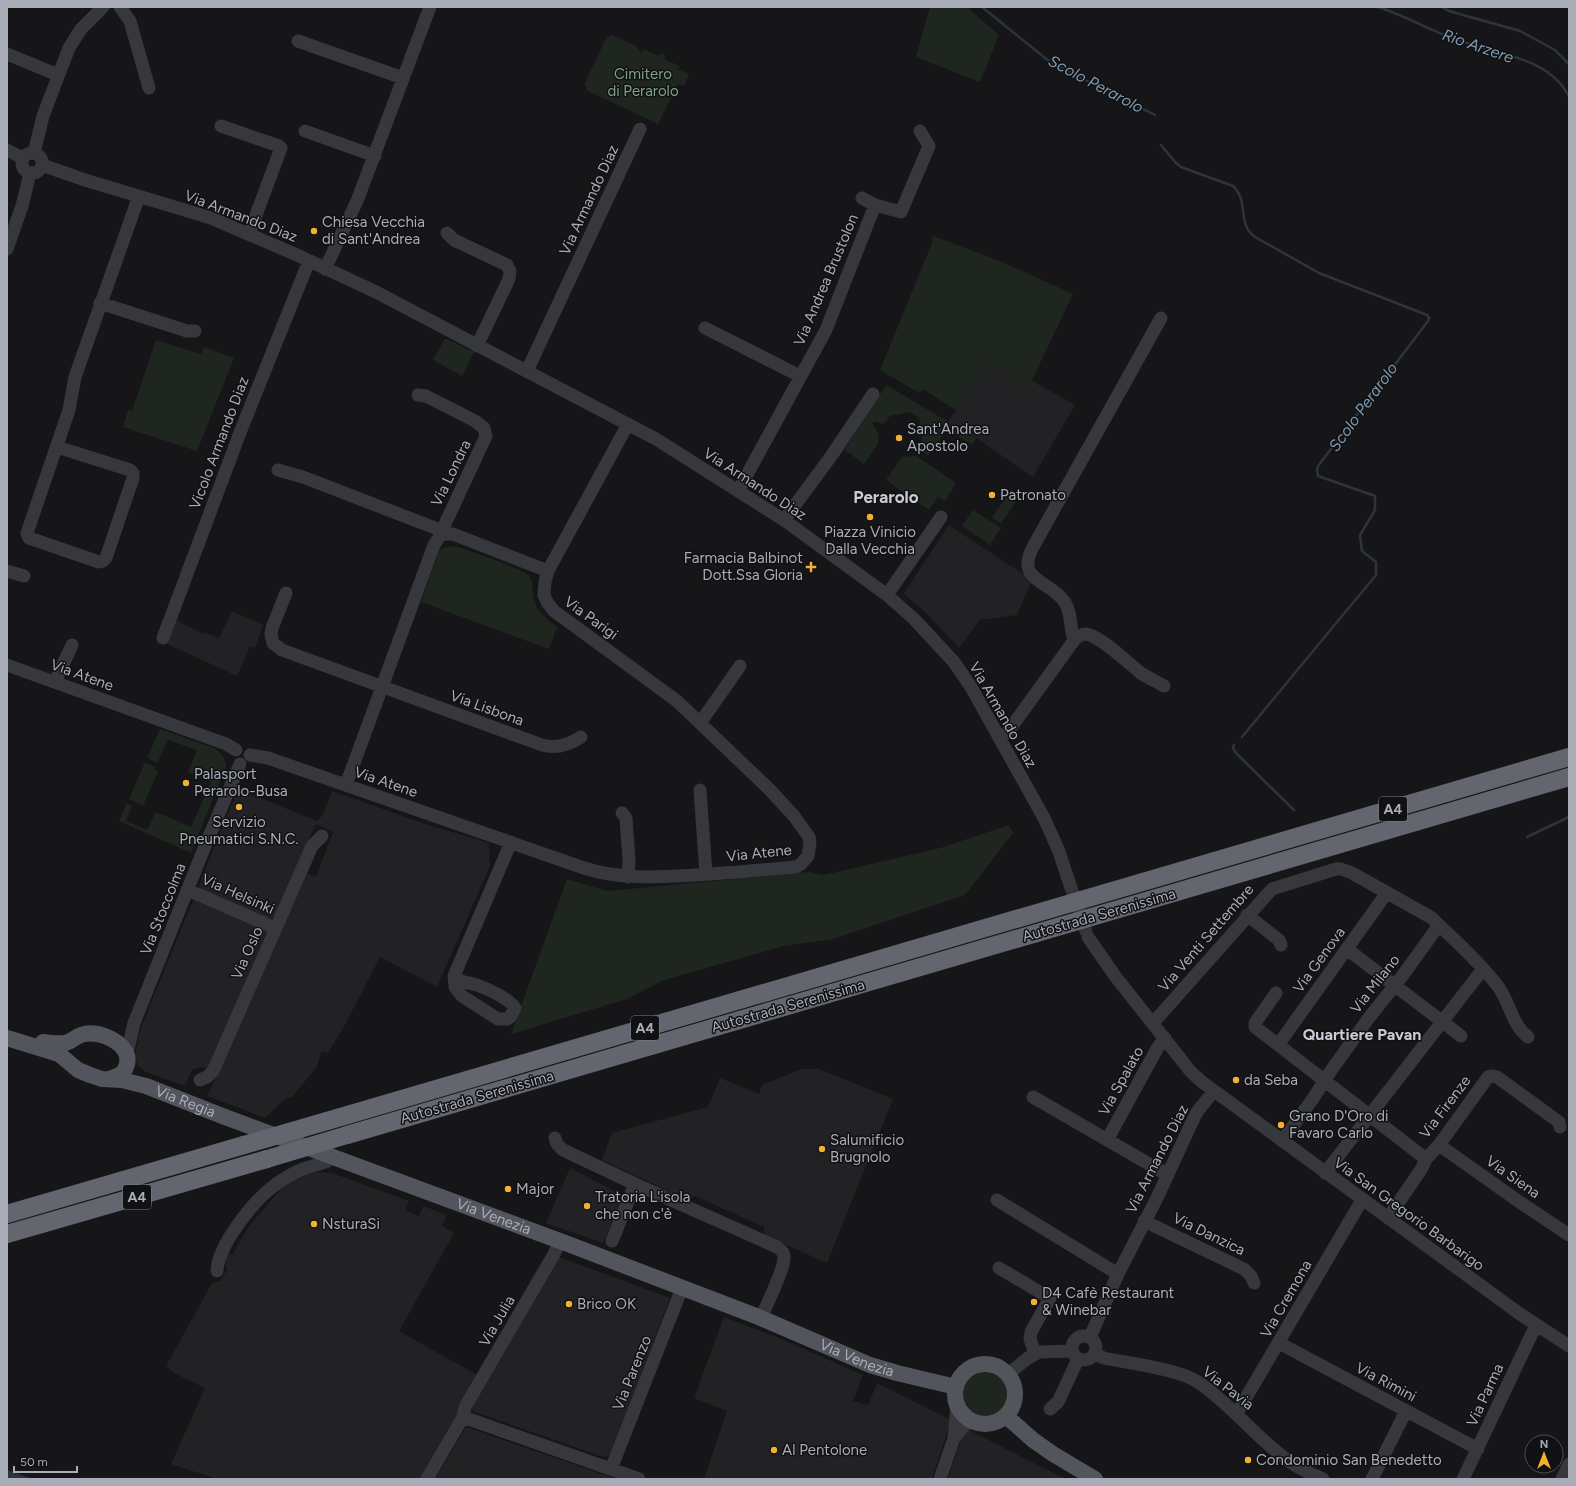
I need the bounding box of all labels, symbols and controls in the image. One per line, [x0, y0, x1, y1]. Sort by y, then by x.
water label: Rio Arzere [1440, 25, 1516, 67]
water label: Scolo Perarolo [1045, 51, 1147, 117]
park label: Cimitero di Perarolo [607, 65, 679, 100]
street label: Via Armando Diaz [556, 142, 622, 258]
street label: Via Armando Diaz [182, 186, 300, 246]
street label: Via Andrea Brustolon [790, 211, 862, 349]
place label: Chiesa Vecchia di Sant'Andrea [322, 213, 425, 248]
marker: Chiesa Vecchia di Sant'Andrea [309, 226, 319, 236]
water label: Scolo Perarolo [1324, 359, 1402, 455]
street label: Vicolo Armando Diaz [185, 374, 253, 512]
place label: Sant'Andrea Apostolo [907, 420, 989, 455]
marker: Sant'Andrea Apostolo [894, 433, 904, 443]
street label: Via Londra [427, 437, 475, 509]
street label: Via Armando Diaz [700, 444, 810, 524]
place label: Patronato [1000, 486, 1066, 504]
district label: Perarolo [853, 487, 919, 507]
marker: Patronato [987, 490, 997, 500]
marker: Piazza Vinicio Dalla Vecchia [865, 512, 875, 522]
place label: Piazza Vinicio Dalla Vecchia [824, 523, 916, 558]
place label: Farmacia Balbinot Dott.Ssa Gloria [684, 549, 803, 584]
marker: Farmacia Balbinot Dott.Ssa Gloria [806, 562, 816, 572]
street label: Via Parigi [561, 592, 621, 644]
street label: Via Atene [48, 655, 116, 695]
street label: Via Armando Diaz [965, 659, 1041, 771]
street label: Via Lisbona [448, 686, 526, 730]
street label: Via Atene [352, 763, 420, 801]
place label: Palasport Perarolo-Busa [194, 765, 288, 800]
marker: Palasport Perarolo-Busa [181, 778, 191, 788]
road number: A4 [1379, 797, 1407, 821]
marker: Servizio Pneumatici S.N.C. [234, 802, 244, 812]
place label: Servizio Pneumatici S.N.C. [179, 813, 299, 848]
street label: Via Atene [725, 841, 793, 865]
street label: Via Stoccolma [136, 860, 190, 958]
street label: Via Helsinki [199, 870, 277, 918]
street label: Via Venti Settembre [1155, 881, 1257, 995]
street label: Autostrada Serenissima [1020, 884, 1178, 946]
street label: Via Oslo [227, 924, 267, 982]
street label: Via Genova [1289, 924, 1349, 996]
street label: Via Milano [1347, 951, 1404, 1017]
street label: Autostrada Serenissima [709, 975, 867, 1037]
road number: A4 [631, 1016, 659, 1040]
district label: Quartiere Pavan [1303, 1025, 1421, 1044]
street label: Via Spalato [1095, 1043, 1147, 1119]
street label: Autostrada Serenissima [398, 1066, 556, 1128]
place label: da Seba [1244, 1071, 1298, 1089]
street label: Via Firenze [1416, 1072, 1474, 1142]
marker: da Seba [1231, 1075, 1241, 1085]
street label: Via Regia [153, 1082, 218, 1121]
street label: Via Armando Diaz [1122, 1102, 1192, 1216]
place label: Grano D'Oro di Favaro Carlo [1289, 1107, 1389, 1142]
marker: Grano D'Oro di Favaro Carlo [1276, 1120, 1286, 1130]
place label: Salumificio Brugnolo [830, 1131, 904, 1166]
marker: Salumificio Brugnolo [817, 1144, 827, 1154]
street label: Via Siena [1482, 1152, 1544, 1202]
street label: Via San Gregorio Barbarigo [1330, 1153, 1488, 1275]
place label: Major [516, 1180, 554, 1198]
marker: Major [503, 1184, 513, 1194]
road number: A4 [123, 1185, 151, 1209]
place label: Tratoria L'isola che non c'è [595, 1188, 690, 1223]
street label: Via Venezia [454, 1194, 534, 1239]
marker: Tratoria L'isola che non c'è [582, 1201, 592, 1211]
street label: Via Danzica [1170, 1209, 1248, 1259]
place label: NsturaSi [322, 1215, 380, 1233]
marker: NsturaSi [309, 1219, 319, 1229]
street label: Via Cremona [1257, 1257, 1315, 1341]
place label: D4 Cafè Restaurant & Winebar [1042, 1284, 1175, 1319]
street label: Via Julia [475, 1292, 519, 1350]
place label: Brico OK [577, 1295, 637, 1313]
marker: D4 Cafè Restaurant & Winebar [1029, 1297, 1039, 1307]
marker: Brico OK [564, 1299, 574, 1309]
street label: Via Parenzo [609, 1333, 655, 1413]
street label: Via Venezia [817, 1335, 896, 1381]
street label: Via Rimini [1353, 1359, 1419, 1405]
street label: Via Parma [1463, 1361, 1507, 1429]
street label: Via Pavia [1199, 1362, 1257, 1414]
north arrow [1524, 1434, 1564, 1474]
text: N [1540, 1438, 1548, 1451]
place label: Al Pentolone [782, 1441, 867, 1459]
marker: Al Pentolone [769, 1445, 779, 1455]
scale bar [14, 1448, 77, 1474]
place label: Condominio San Benedetto [1256, 1451, 1442, 1469]
text: 50 m [20, 1455, 48, 1469]
marker: Condominio San Benedetto [1243, 1455, 1253, 1465]

